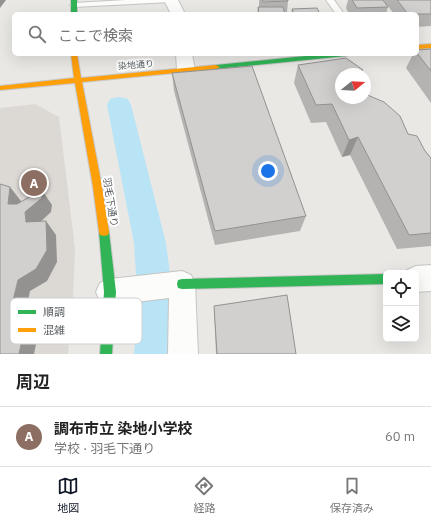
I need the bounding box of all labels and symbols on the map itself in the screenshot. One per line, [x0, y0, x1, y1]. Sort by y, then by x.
street label: 染地通り [118, 57, 154, 72]
north arrow [335, 68, 371, 104]
your location [258, 161, 278, 181]
pin: A [21, 168, 47, 198]
street label: 羽毛下通り [100, 176, 121, 228]
legend [10, 298, 142, 344]
text: 順調 [43, 305, 65, 319]
text: 混雑 [43, 323, 65, 337]

